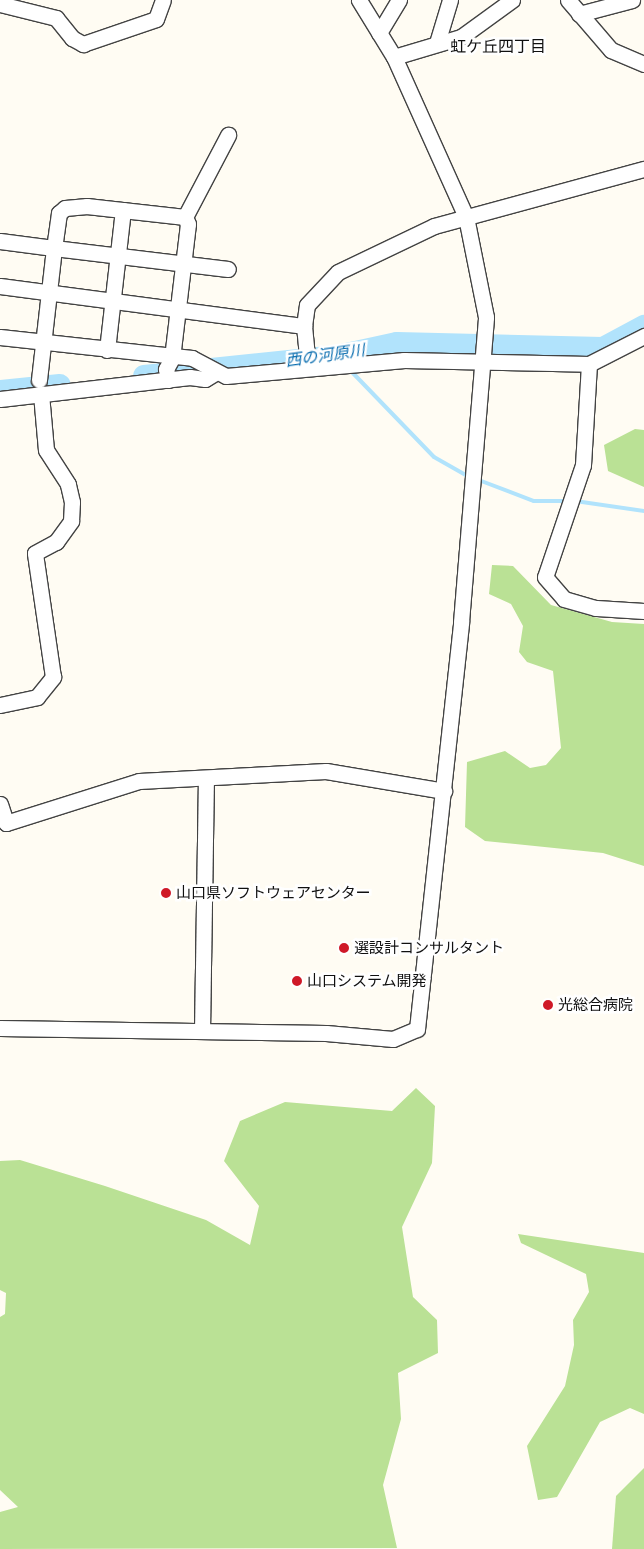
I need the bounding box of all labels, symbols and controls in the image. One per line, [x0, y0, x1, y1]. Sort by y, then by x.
district label: 虹ケ丘四丁目 [450, 36, 546, 56]
water label: 西の河原川 [284, 340, 366, 370]
place label: 山口県ソフトウェアセンター [176, 884, 371, 902]
marker: 山口県ソフトウェアセンター [160, 887, 172, 899]
place label: 選設計コンサルタント [354, 939, 504, 957]
marker: 選設計コンサルタント [338, 942, 350, 954]
place label: 山口システム開発 [307, 972, 427, 990]
marker: 山口システム開発 [291, 975, 303, 987]
place label: 光総合病院 [558, 996, 633, 1014]
marker: 光総合病院 [542, 999, 554, 1011]

